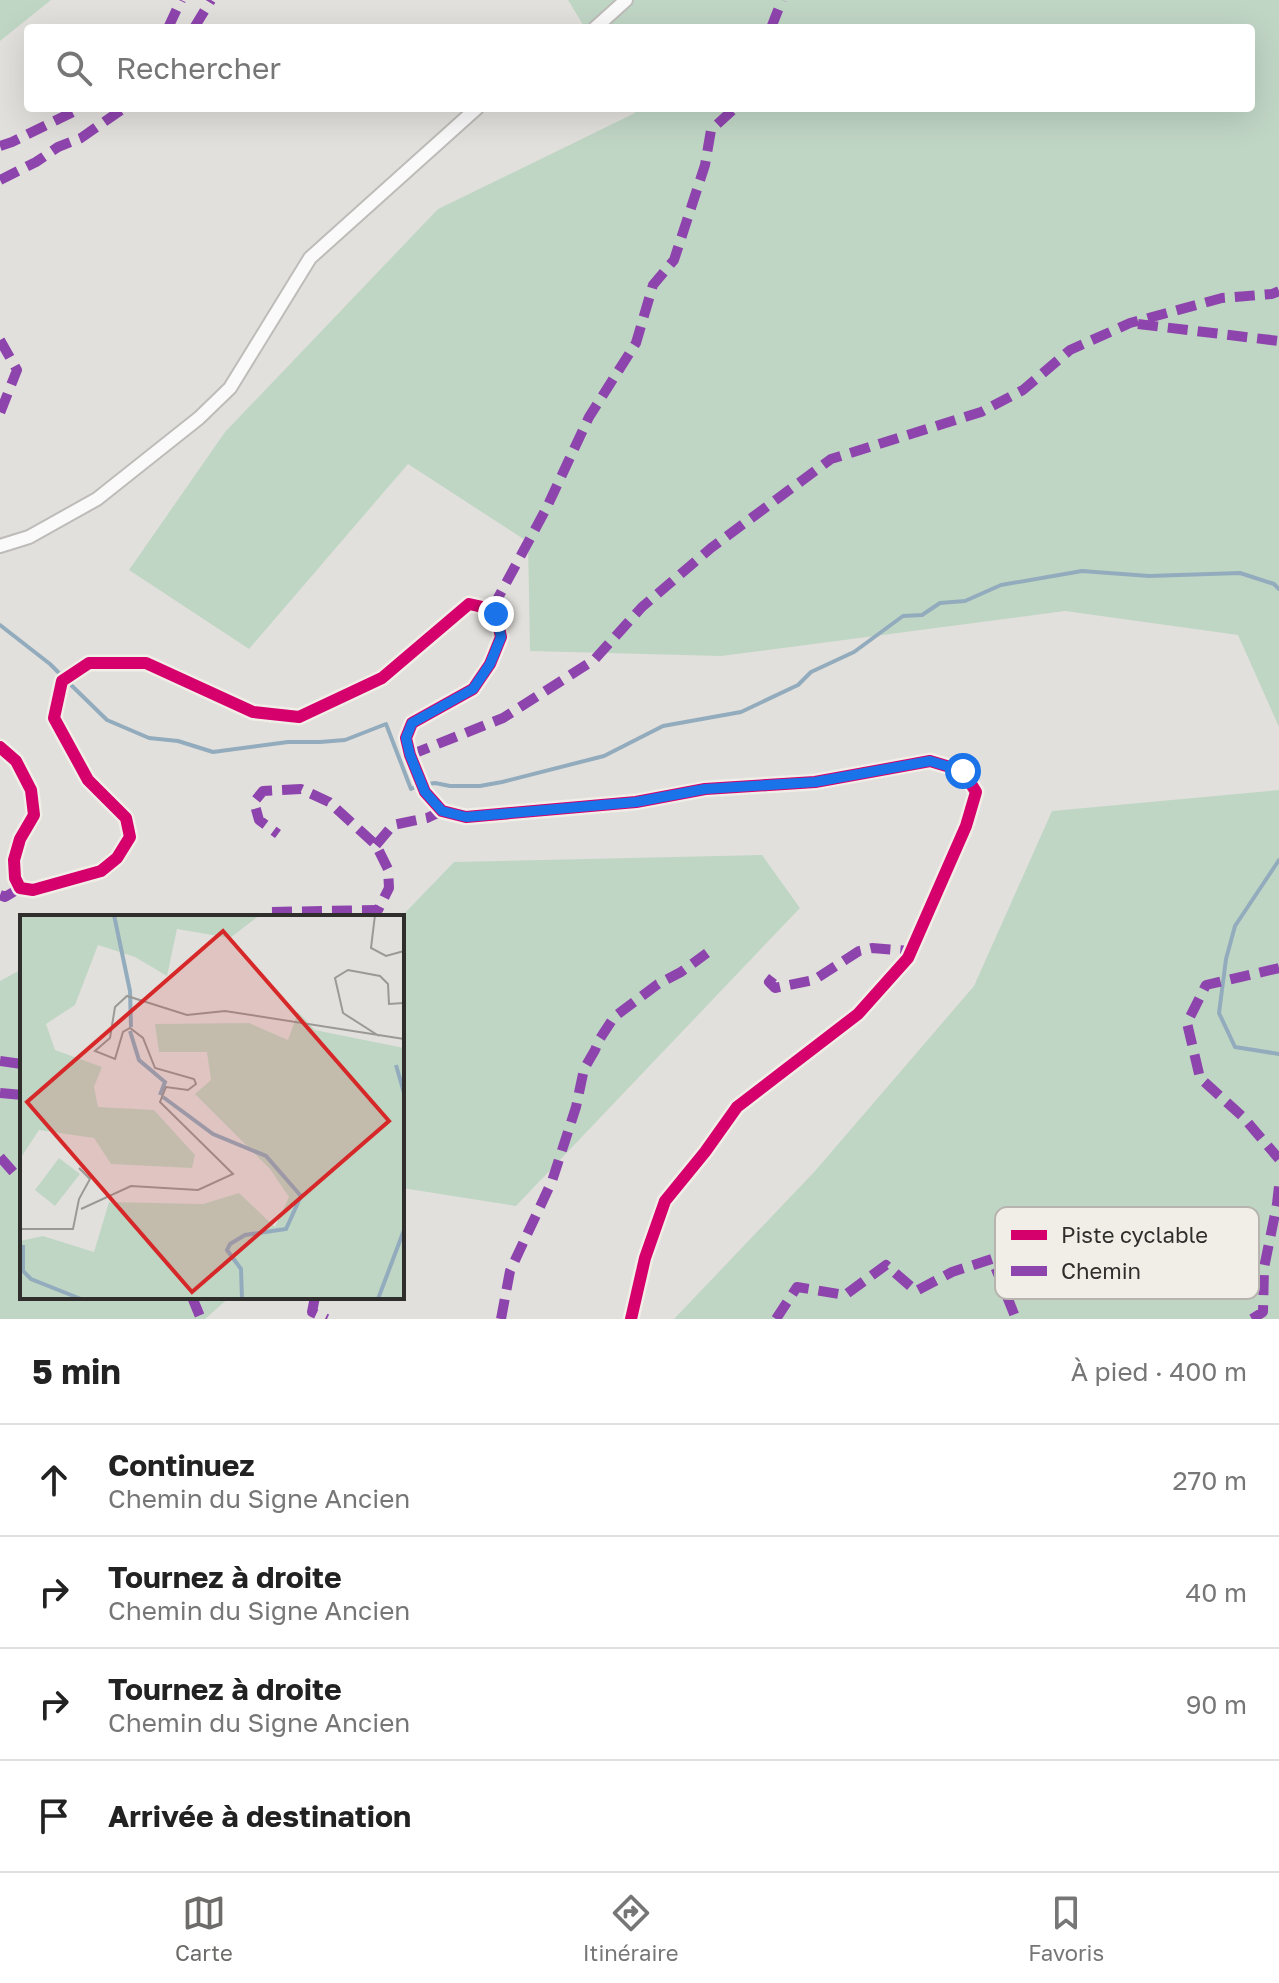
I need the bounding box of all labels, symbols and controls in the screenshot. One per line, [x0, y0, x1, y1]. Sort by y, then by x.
search box [24, 24, 1255, 112]
icon: search [52, 46, 96, 90]
text: Rechercher [116, 50, 281, 86]
route end [478, 596, 514, 632]
route start [945, 753, 981, 789]
inset map [20, 915, 404, 1299]
legend [995, 1207, 1259, 1299]
text: Piste cyclable [1061, 1221, 1208, 1248]
text: Chemin [1061, 1257, 1141, 1284]
text: 5 min [32, 1351, 121, 1391]
text: À pied · 400 m [1071, 1356, 1247, 1387]
text: Continuez [108, 1447, 255, 1483]
icon: ahead [32, 1458, 76, 1502]
text: 270 m [1173, 1465, 1247, 1496]
text: Chemin du Signe Ancien [108, 1483, 410, 1514]
text: Tournez à droite [108, 1559, 342, 1595]
icon: right [32, 1570, 76, 1614]
text: 40 m [1186, 1577, 1247, 1608]
text: Chemin du Signe Ancien [108, 1595, 410, 1626]
text: Tournez à droite [108, 1671, 342, 1707]
icon: right [32, 1682, 76, 1726]
text: 90 m [1186, 1689, 1247, 1720]
text: Chemin du Signe Ancien [108, 1707, 410, 1738]
icon: arrive [32, 1794, 76, 1838]
text: Arrivée à destination [108, 1798, 411, 1834]
tab: Carte [175, 1891, 233, 1966]
tab: Itinéraire [583, 1891, 678, 1966]
tab: Favoris [1028, 1891, 1104, 1966]

